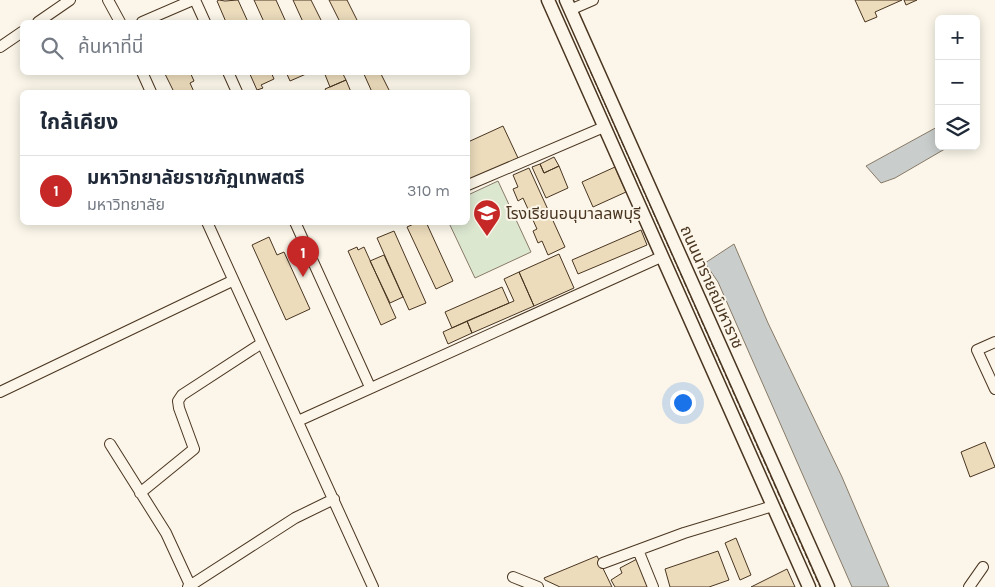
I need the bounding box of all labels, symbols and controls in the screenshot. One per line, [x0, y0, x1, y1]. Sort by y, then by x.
map controls [935, 15, 980, 150]
button: + [935, 15, 980, 60]
search box [20, 20, 470, 75]
icon: search [38, 34, 66, 62]
text: ค้นหาที่นี่ [78, 36, 143, 58]
button: − [935, 60, 980, 105]
button: layers [935, 105, 980, 150]
text: ใกล้เคียง [40, 110, 118, 134]
text: มหาวิทยาลัยราชภัฏเทพสตรี [87, 167, 305, 189]
text: 1 [53, 181, 59, 200]
text: 310 m [407, 181, 450, 200]
text: มหาวิทยาลัย [87, 195, 165, 214]
school or university icon: โรงเรียนอนุบาลลพบุรี [472, 198, 502, 237]
place label: โรงเรียนอนุบาลลพบุรี [506, 204, 641, 223]
street label: ถนนนารายณ์มหาราช [676, 223, 748, 351]
pin: 1 [287, 236, 319, 277]
your location [670, 390, 696, 416]

